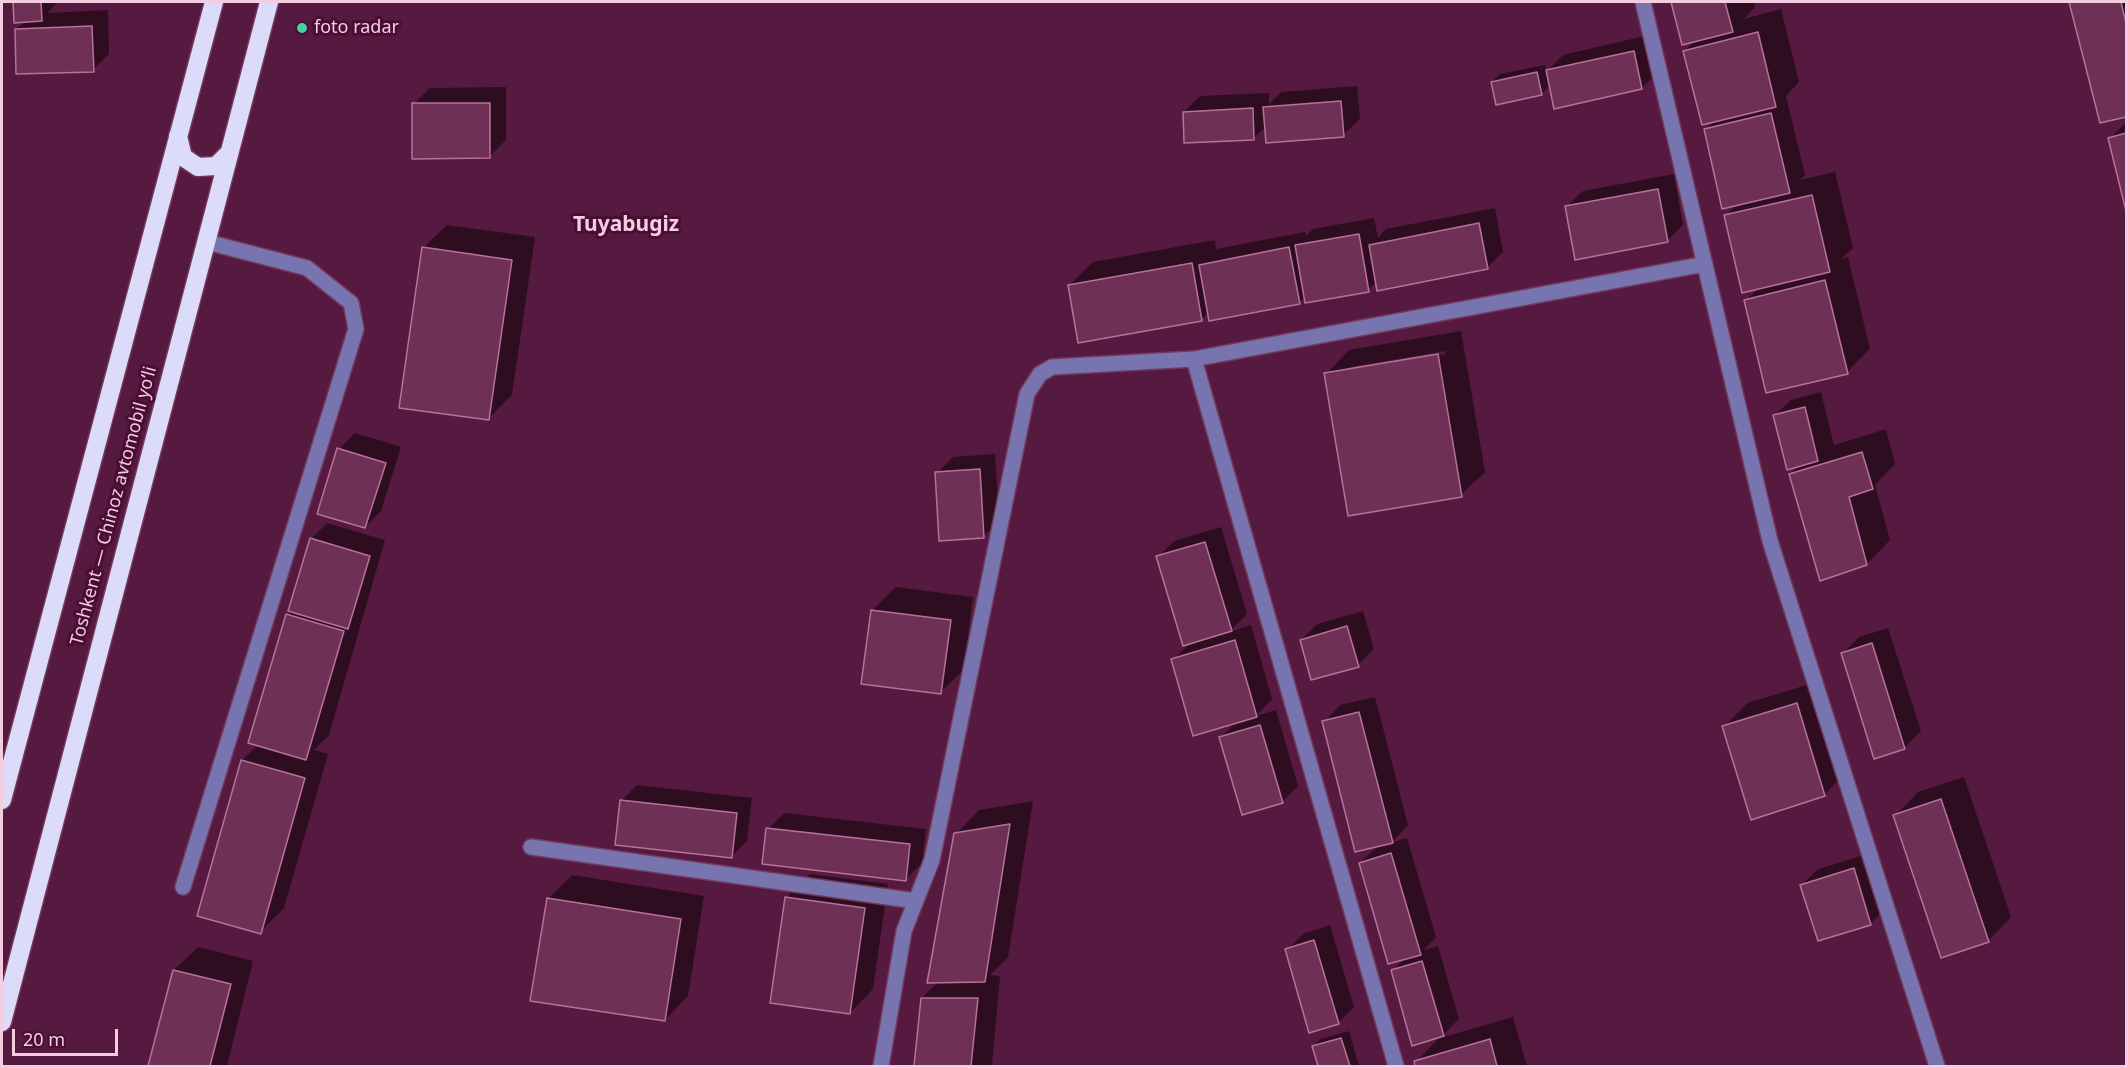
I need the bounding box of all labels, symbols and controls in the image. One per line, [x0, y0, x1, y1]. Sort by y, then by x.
place label: foto radar [314, 17, 399, 39]
marker: foto radar [295, 21, 309, 35]
district label: Tuyabugiz [573, 212, 679, 238]
street label: Toshkent — Chinoz avtomobil yoʻli [66, 364, 162, 648]
scale bar [15, 1017, 122, 1055]
text: 20 m [23, 1027, 65, 1051]

